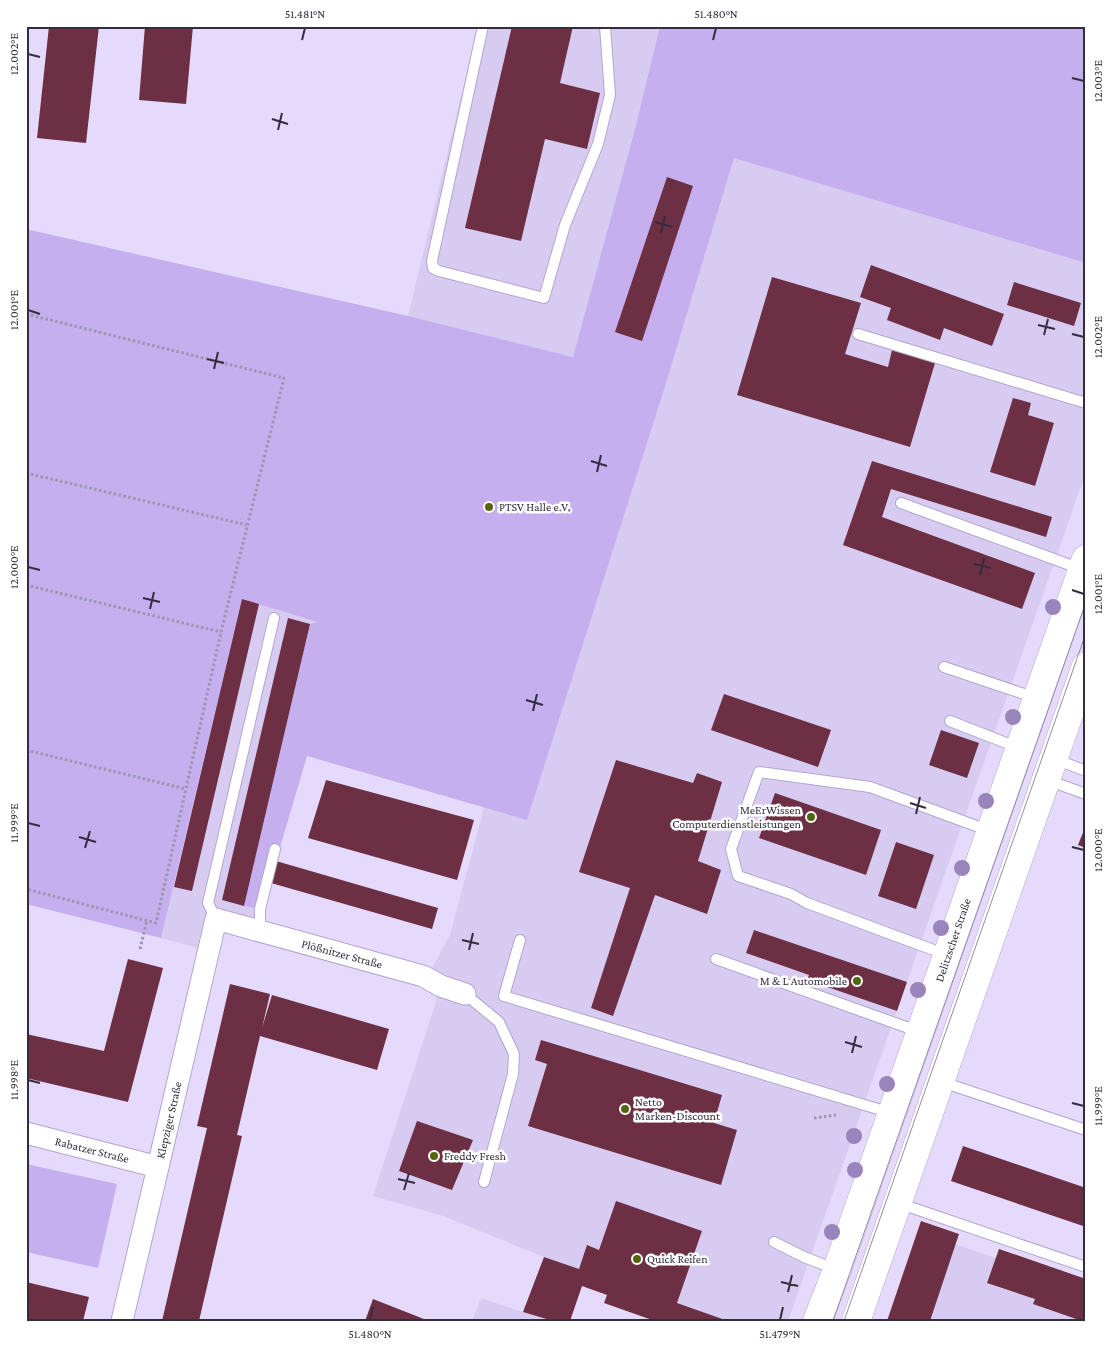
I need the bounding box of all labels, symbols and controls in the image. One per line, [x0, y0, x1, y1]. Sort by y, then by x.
text: 51.481°N [285, 7, 325, 21]
text: 51.480°N [694, 7, 738, 21]
text: 12.002°E [7, 33, 21, 75]
text: 12.003°E [1091, 60, 1105, 102]
text: 12.001°E [7, 289, 21, 330]
text: 12.002°E [1091, 316, 1105, 358]
place label: PTSV Halle e.V. [499, 500, 571, 514]
marker: PTSV Halle e.V. [483, 501, 495, 513]
text: 12.000°E [7, 545, 21, 589]
text: 12.001°E [1091, 573, 1105, 614]
text: 11.999°E [7, 803, 21, 843]
place label: MeErWissen Computerdienstleistungen [672, 803, 802, 831]
marker: MeErWissen Computerdienstleistungen [805, 811, 817, 823]
text: 12.000°E [1091, 828, 1105, 872]
street label: Delitzscher Straße [932, 896, 974, 984]
street label: Plößnitzer Straße [300, 936, 384, 972]
place label: M & L Automobile [760, 974, 847, 988]
marker: M & L Automobile [851, 975, 863, 987]
text: 11.998°E [7, 1060, 21, 1100]
street label: Klepziger Straße [153, 1080, 185, 1160]
text: 11.999°E [1091, 1086, 1105, 1126]
place label: Netto Marken-Discount [635, 1095, 721, 1123]
marker: Netto Marken-Discount [619, 1103, 631, 1115]
street label: Rabatzer Straße [54, 1134, 130, 1166]
place label: Freddy Fresh [444, 1149, 506, 1163]
marker: Freddy Fresh [428, 1150, 440, 1162]
place label: Quick Reifen [647, 1252, 708, 1266]
marker: Quick Reifen [631, 1253, 643, 1265]
text: 51.480°N [348, 1327, 392, 1341]
text: 51.479°N [759, 1327, 801, 1341]

